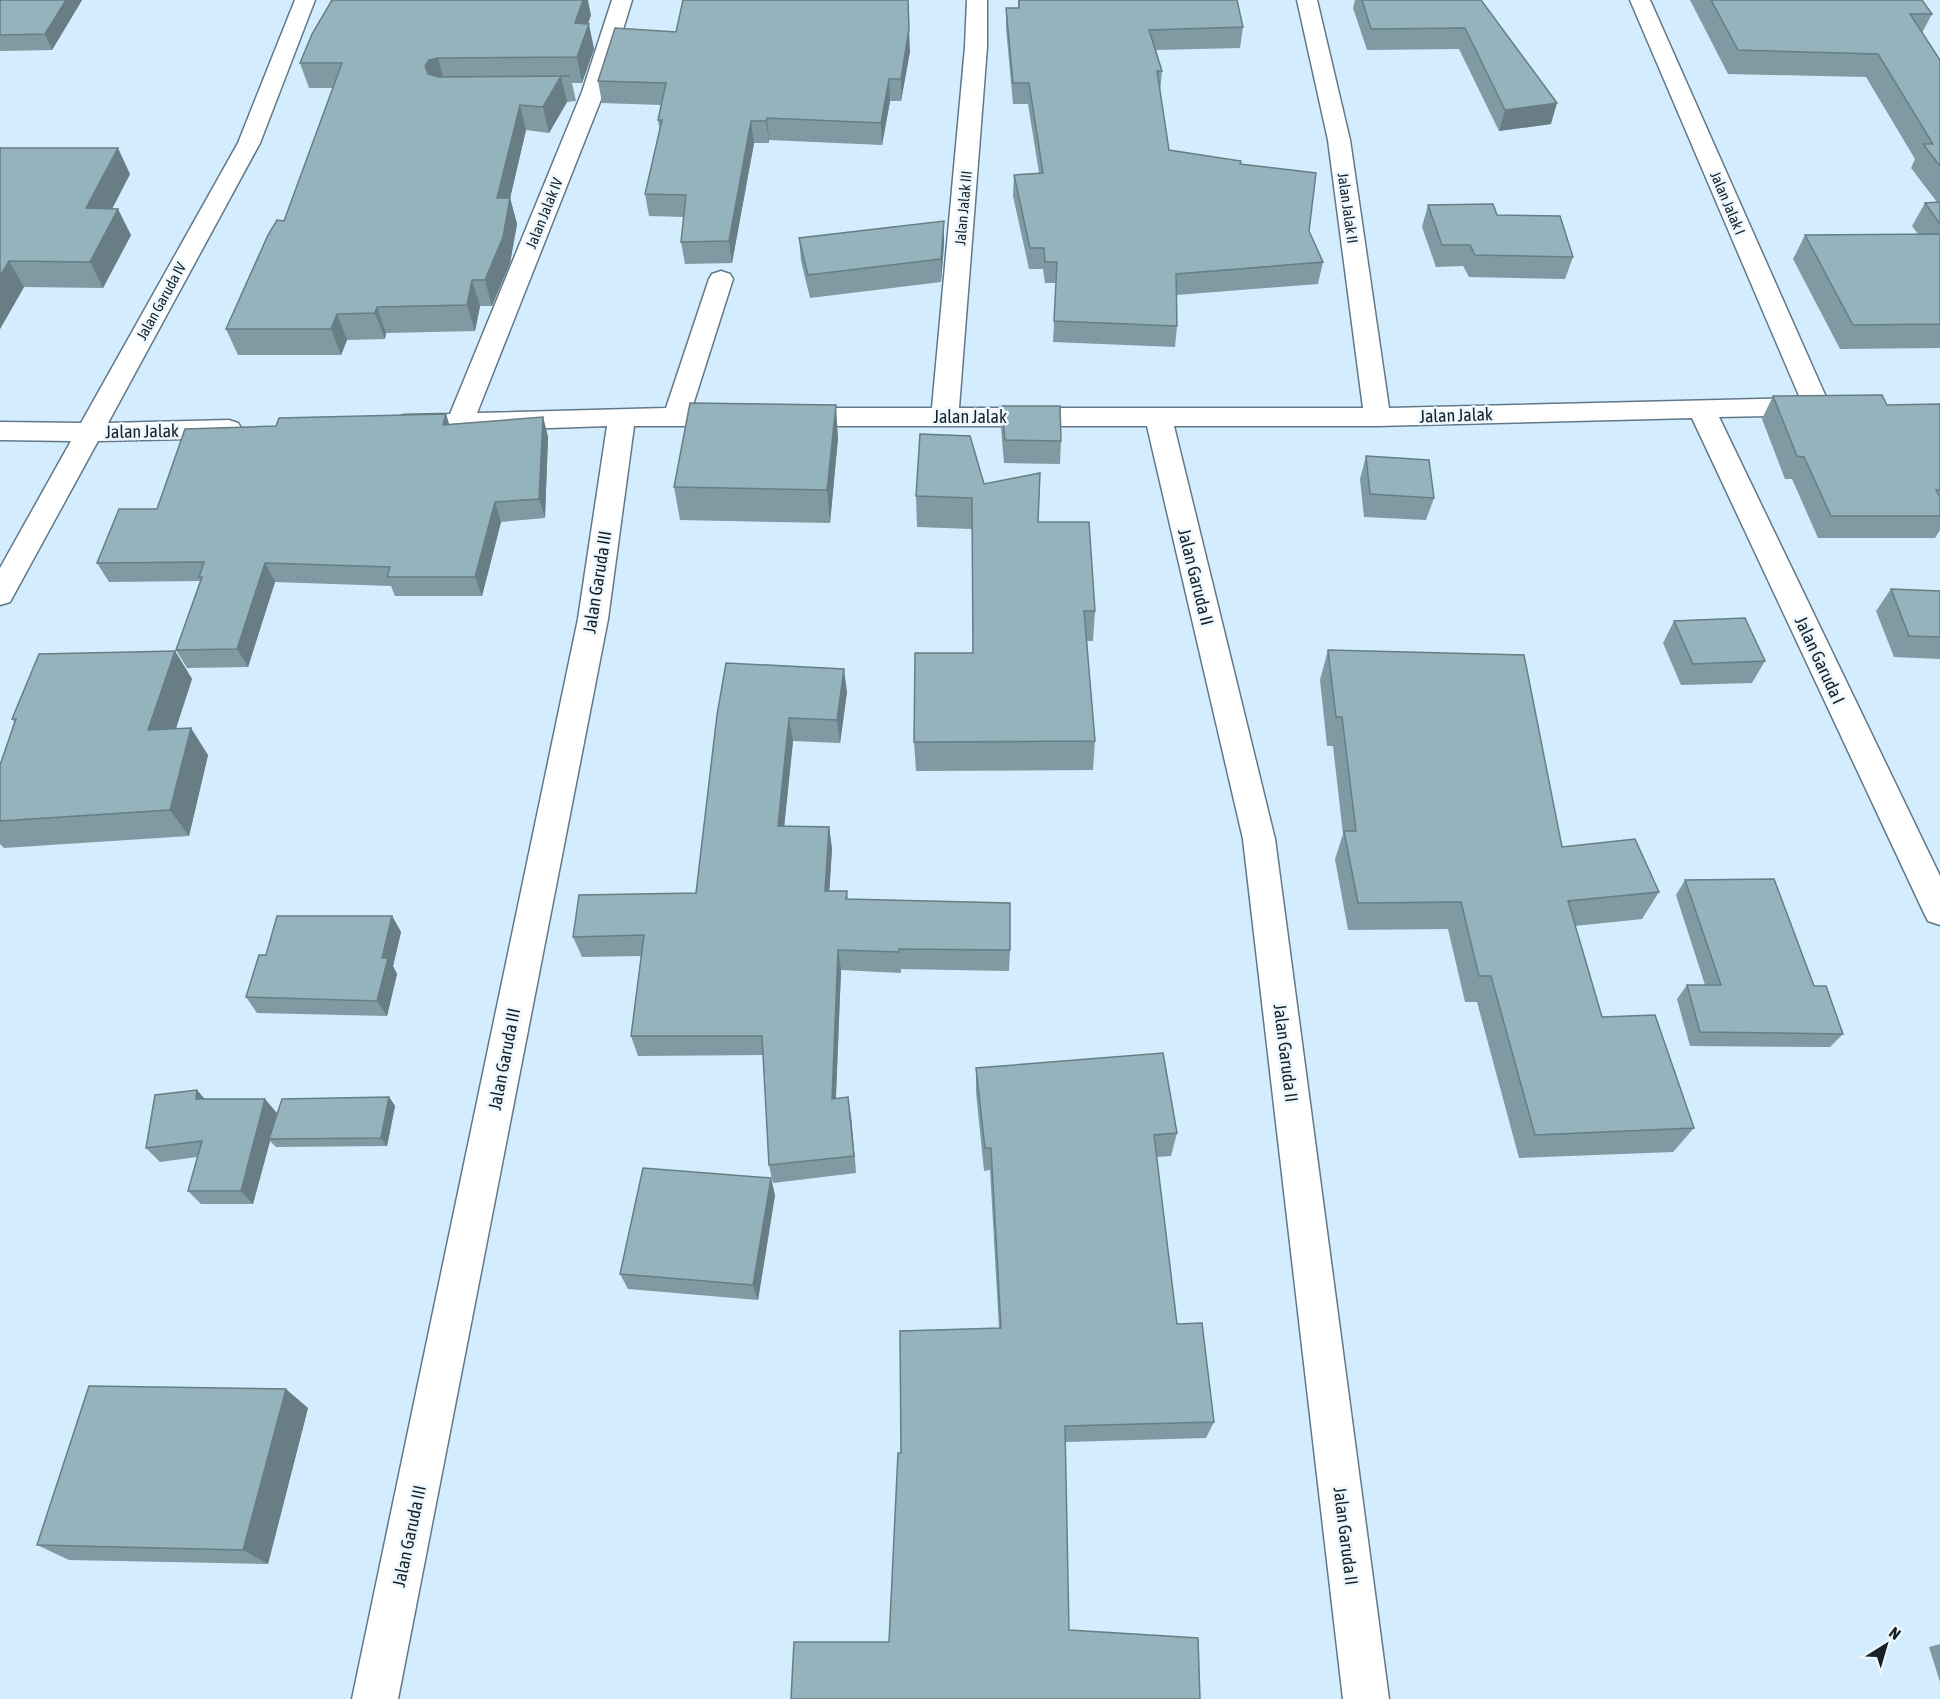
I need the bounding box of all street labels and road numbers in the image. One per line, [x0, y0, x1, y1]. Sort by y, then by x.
street label: Jalan Jalak I [1707, 169, 1749, 237]
street label: Jalan Jalak III [951, 170, 975, 246]
street label: Jalan Jalak II [1335, 172, 1361, 244]
street label: Jalan Jalak IV [522, 175, 566, 251]
street label: Jalan Garuda IV [133, 259, 190, 343]
street label: Jalan Jalak [1419, 403, 1493, 427]
street label: Jalan Jalak [933, 406, 1007, 427]
street label: Jalan Jalak [105, 420, 179, 442]
street label: Jalan Garuda II [1174, 526, 1218, 628]
street label: Jalan Garuda III [579, 529, 615, 635]
street label: Jalan Garuda I [1791, 613, 1849, 707]
street label: Jalan Garuda II [1270, 1003, 1302, 1103]
street label: Jalan Garuda III [484, 1006, 524, 1112]
street label: Jalan Garuda III [388, 1483, 430, 1589]
street label: Jalan Garuda II [1330, 1486, 1362, 1586]

